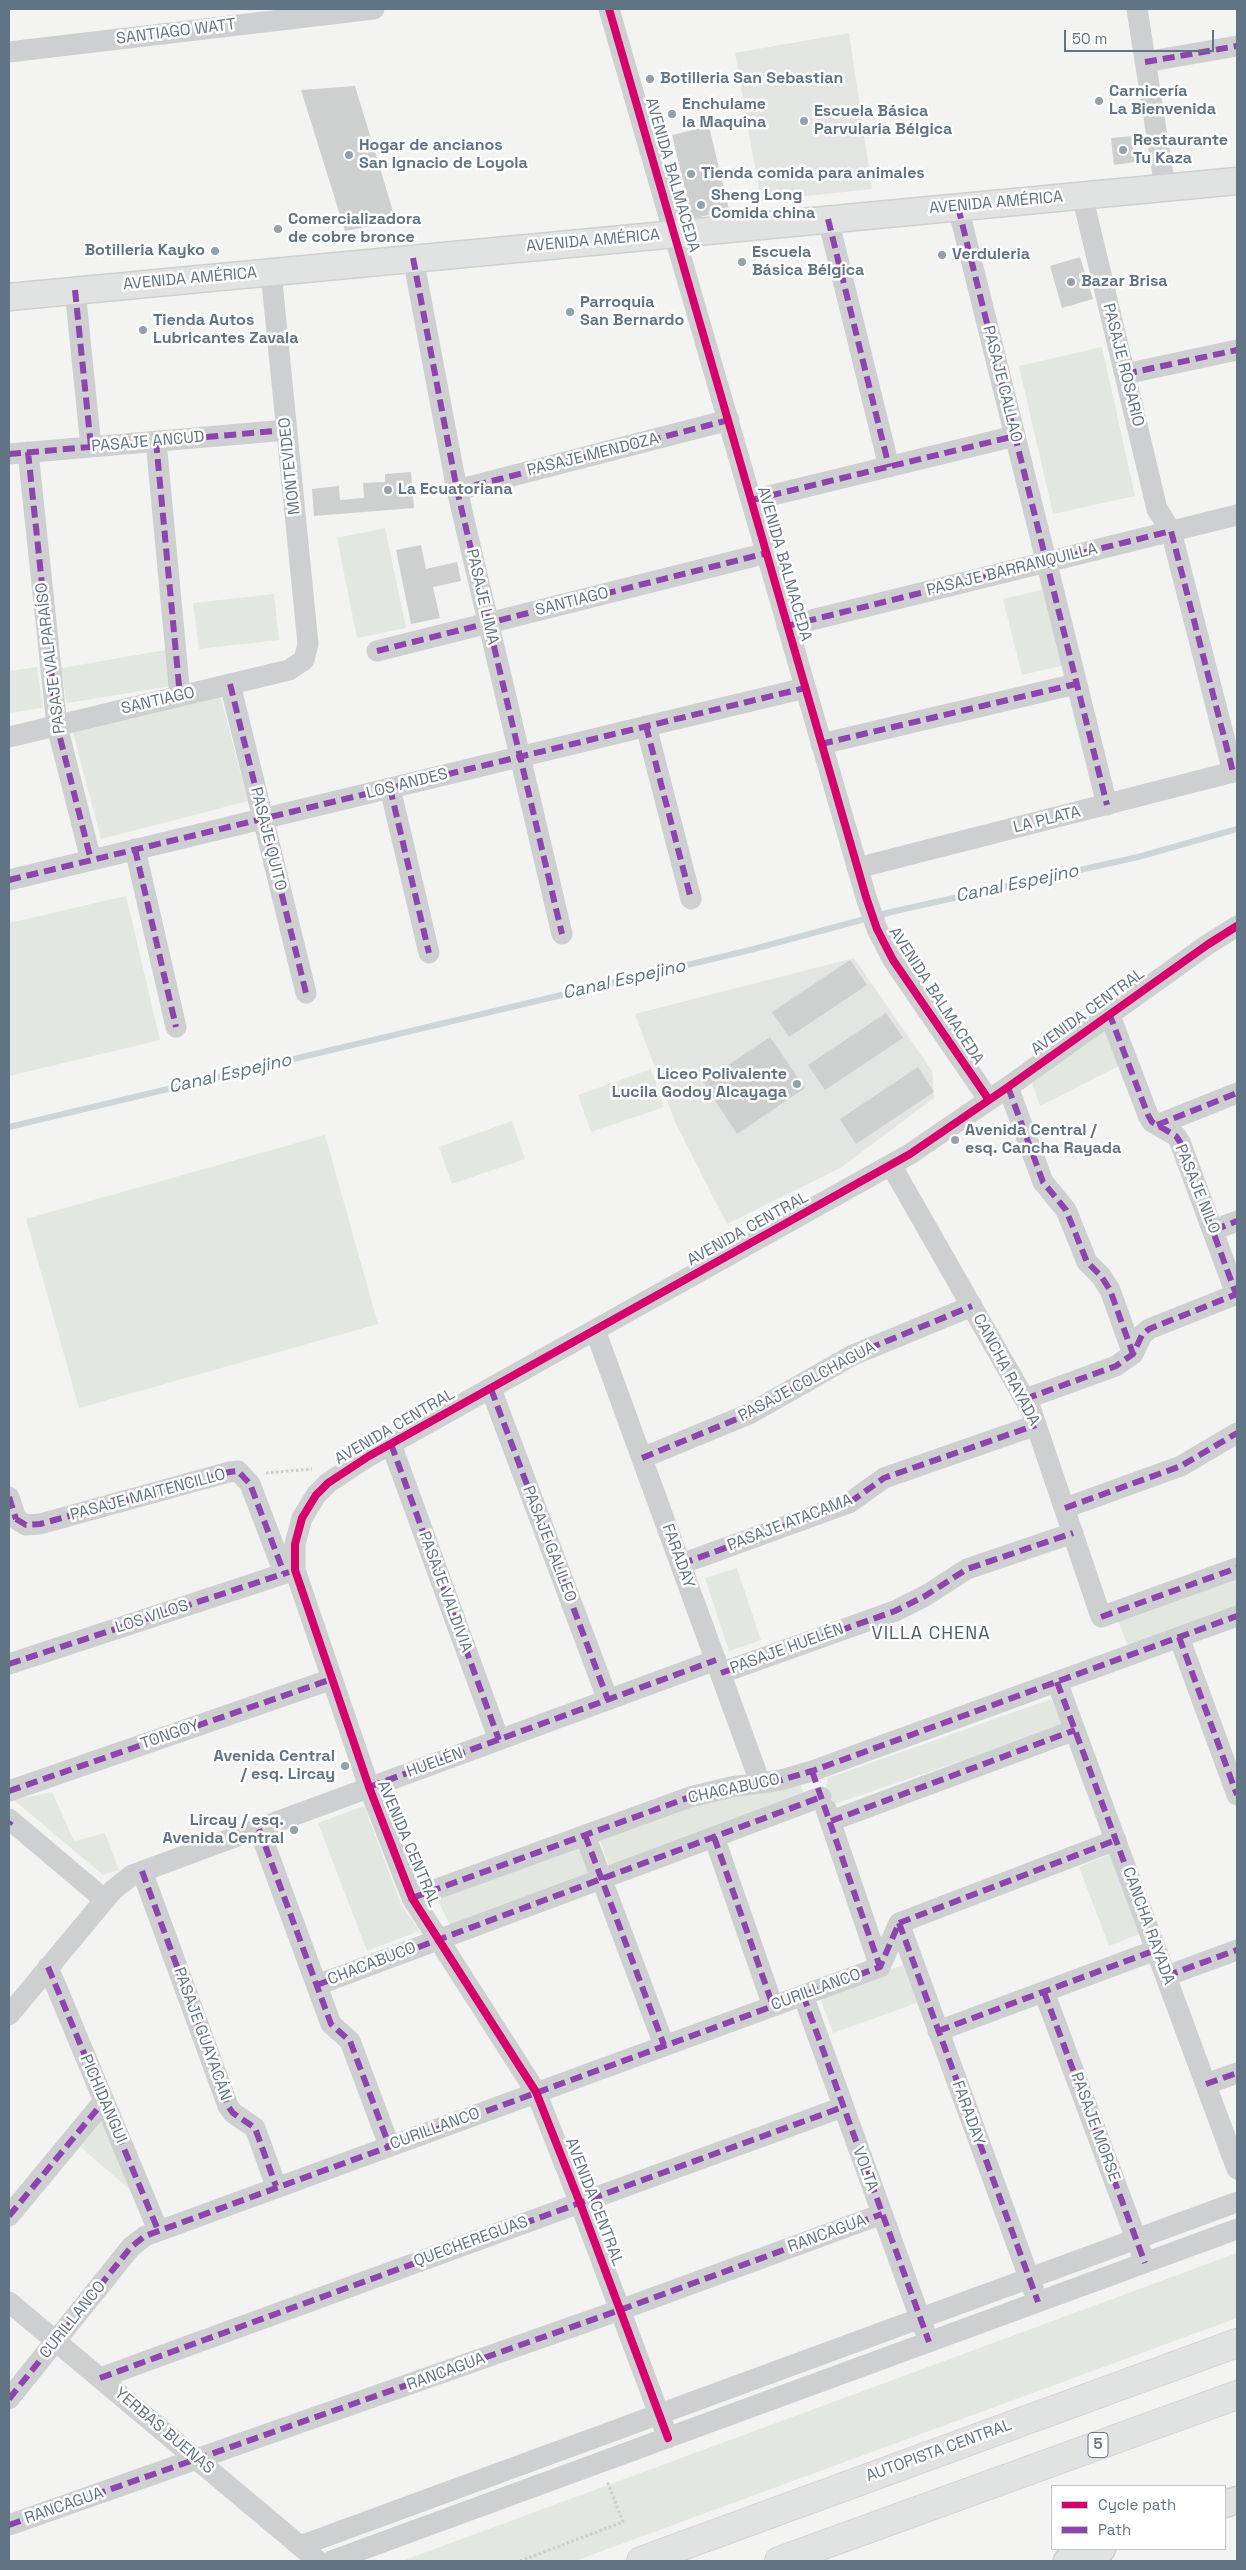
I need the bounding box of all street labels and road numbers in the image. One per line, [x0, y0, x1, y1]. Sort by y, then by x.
street label: SANTIAGO WATT [115, 15, 237, 49]
street label: AVENIDA BALMACEDA [641, 95, 703, 255]
street label: AVENIDA AMÉRICA [928, 188, 1064, 218]
street label: AVENIDA AMÉRICA [525, 226, 661, 256]
street label: AVENIDA AMÉRICA [122, 264, 258, 294]
street label: PASAJE ROSARIO [1098, 301, 1148, 429]
street label: PASAJE CALLAO [978, 324, 1026, 444]
street label: MONTEVIDEO [275, 416, 305, 516]
street label: PASAJE ANCUD [91, 427, 205, 457]
street label: PASAJE MENDOZA [525, 429, 661, 481]
street label: AVENIDA BALMACEDA [753, 484, 815, 644]
street label: PASAJE BARRANQUILLA [925, 539, 1099, 601]
street label: PASAJE LIMA [462, 547, 502, 647]
street label: PASAJE VALPARAÍSO [32, 581, 70, 735]
street label: SANTIAGO [533, 584, 611, 620]
street label: SANTIAGO [119, 683, 197, 719]
street label: LOS ANDES [364, 765, 450, 803]
street label: PASAJE QUITO [246, 785, 290, 893]
street label: LA PLATA [1011, 802, 1083, 838]
street label: AVENIDA BALMACEDA [884, 924, 988, 1068]
street label: AVENIDA CENTRAL [1028, 964, 1148, 1060]
street label: PASAJE NILO [1170, 1141, 1224, 1237]
street label: AVENIDA CENTRAL [684, 1188, 812, 1270]
street label: CANCHA RAYADA [968, 1311, 1044, 1429]
street label: PASAJE COLCHAGUA [735, 1338, 879, 1426]
street label: AVENIDA CENTRAL [332, 1385, 458, 1469]
street label: PASAJE MAITENCILLO [68, 1465, 228, 1525]
street label: PASAJE GALILEO [518, 1483, 580, 1605]
street label: PASAJE ATACAMA [725, 1490, 855, 1556]
street label: FARADAY [657, 1521, 699, 1591]
street label: PASAJE VALDIVIA [414, 1529, 476, 1655]
street label: LOS VILOS [113, 1596, 191, 1638]
street label: PASAJE HUELÉN [727, 1620, 847, 1678]
street label: TONGOY [138, 1716, 202, 1754]
street label: HUELÉN [404, 1744, 466, 1782]
street label: CHACABUCO [686, 1770, 782, 1808]
street label: AVENIDA CENTRAL [373, 1778, 443, 1910]
street label: CANCHA RAYADA [1118, 1864, 1178, 1988]
street label: CHACABUCO [325, 1938, 419, 1990]
street label: PASAJE GUAYACÁN [169, 1965, 235, 2103]
street label: CURILLANCO [769, 1965, 863, 2015]
street label: PICHIDANGUI [76, 2052, 130, 2146]
street label: PASAJE MORSE [1066, 2070, 1124, 2184]
street label: FARADAY [947, 2078, 989, 2148]
street label: CURILLANCO [388, 2104, 482, 2154]
street label: AVENIDA CENTRAL [561, 2135, 627, 2269]
street label: VOLTA [848, 2144, 882, 2194]
street label: RANCAGUA [785, 2211, 869, 2257]
street label: QUECHEREGUAS [411, 2212, 531, 2272]
street label: CURILLANCO [36, 2277, 110, 2363]
street label: RANCAGUA [404, 2349, 488, 2395]
street label: YERBAS BUENAS [110, 2384, 218, 2478]
street label: AUTOPISTA CENTRAL [864, 2416, 1014, 2486]
road number: 5 [1088, 2432, 1108, 2458]
street label: RANCAGUA [22, 2484, 106, 2528]

